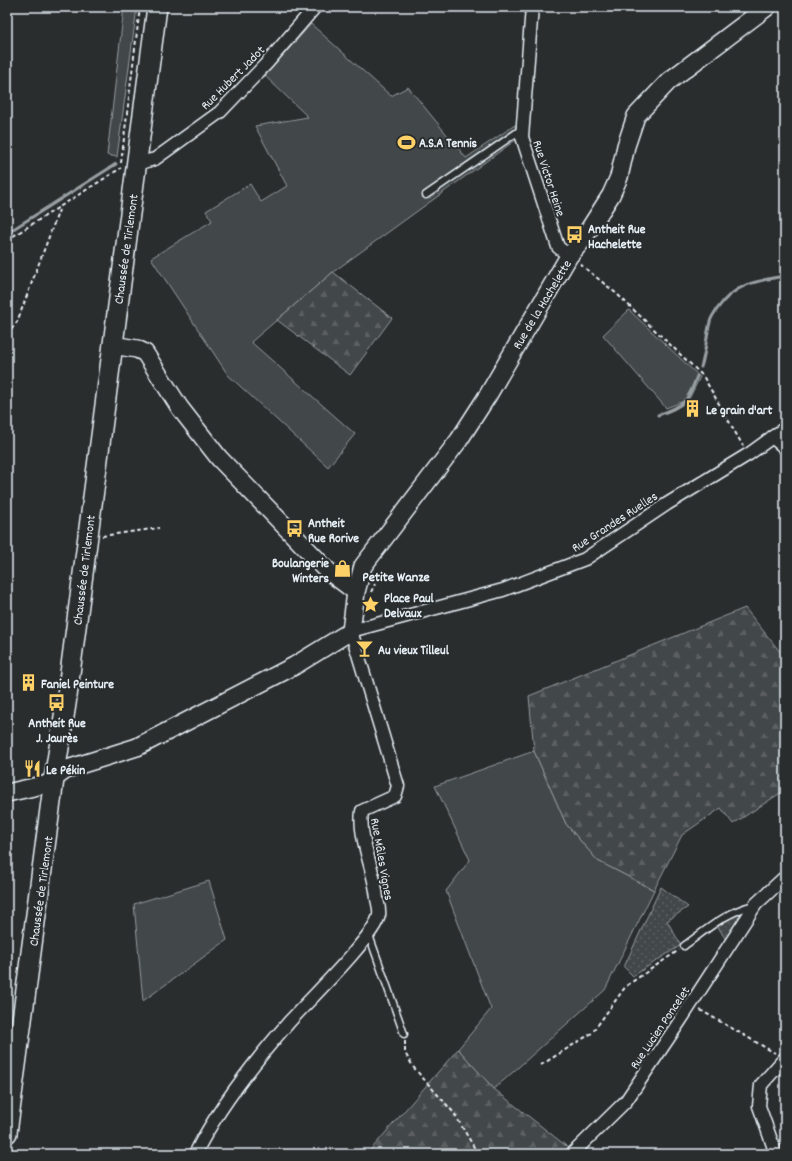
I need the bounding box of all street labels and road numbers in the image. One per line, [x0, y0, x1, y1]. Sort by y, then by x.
street label: Rue Hubert Jadot [197, 42, 270, 115]
street label: Rue Victor Heine [526, 138, 569, 220]
street label: Chaussée de Tirlemont [110, 193, 145, 306]
street label: Rue de la Hachelette [509, 257, 578, 354]
street label: Rue Grandes Ruelles [568, 488, 662, 558]
street label: Chaussée de Tirlemont [69, 514, 102, 626]
street label: Rue Mâles Vignes [364, 817, 397, 902]
street label: Chaussée de Tirlemont [25, 835, 60, 948]
street label: Rue Lucien Poncelet [626, 983, 696, 1074]

